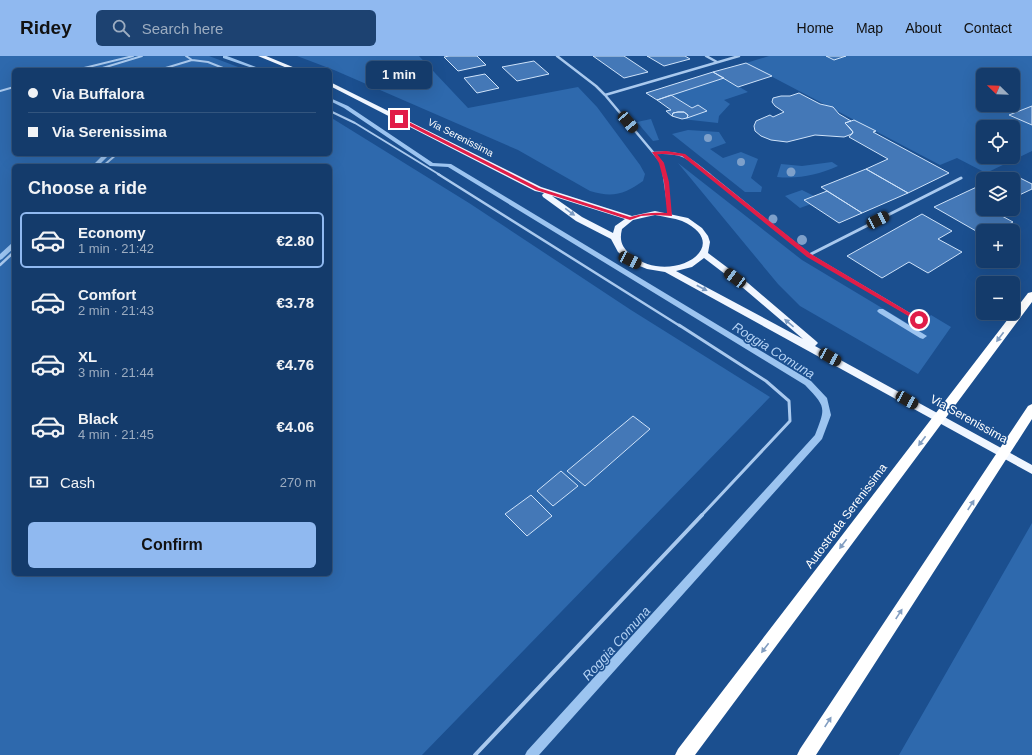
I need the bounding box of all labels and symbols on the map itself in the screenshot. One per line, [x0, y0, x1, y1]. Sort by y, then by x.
callout: 1 min [366, 61, 432, 89]
north arrow [976, 68, 1020, 112]
car [616, 109, 640, 135]
route end [390, 110, 408, 128]
street label: Via Serenissima [426, 116, 496, 159]
one-way arrow [564, 208, 575, 216]
car [865, 209, 891, 231]
car [617, 249, 643, 271]
car [722, 266, 748, 290]
one-way arrow [696, 285, 708, 292]
route start [910, 311, 928, 329]
water label: Roggia Comuna [730, 319, 818, 382]
one-way arrow [784, 319, 795, 328]
one-way arrow [996, 331, 1004, 342]
car [817, 346, 843, 368]
car [894, 389, 920, 411]
street label: Via Serenissima [928, 392, 1010, 446]
one-way arrow [917, 435, 926, 446]
street label: Autostrada Serenissima [802, 461, 890, 571]
one-way arrow [967, 500, 975, 510]
one-way arrow [839, 539, 847, 550]
water label: Roggia Comuna [579, 603, 653, 683]
one-way arrow [895, 609, 903, 619]
one-way arrow [761, 643, 769, 653]
one-way arrow [824, 717, 831, 728]

